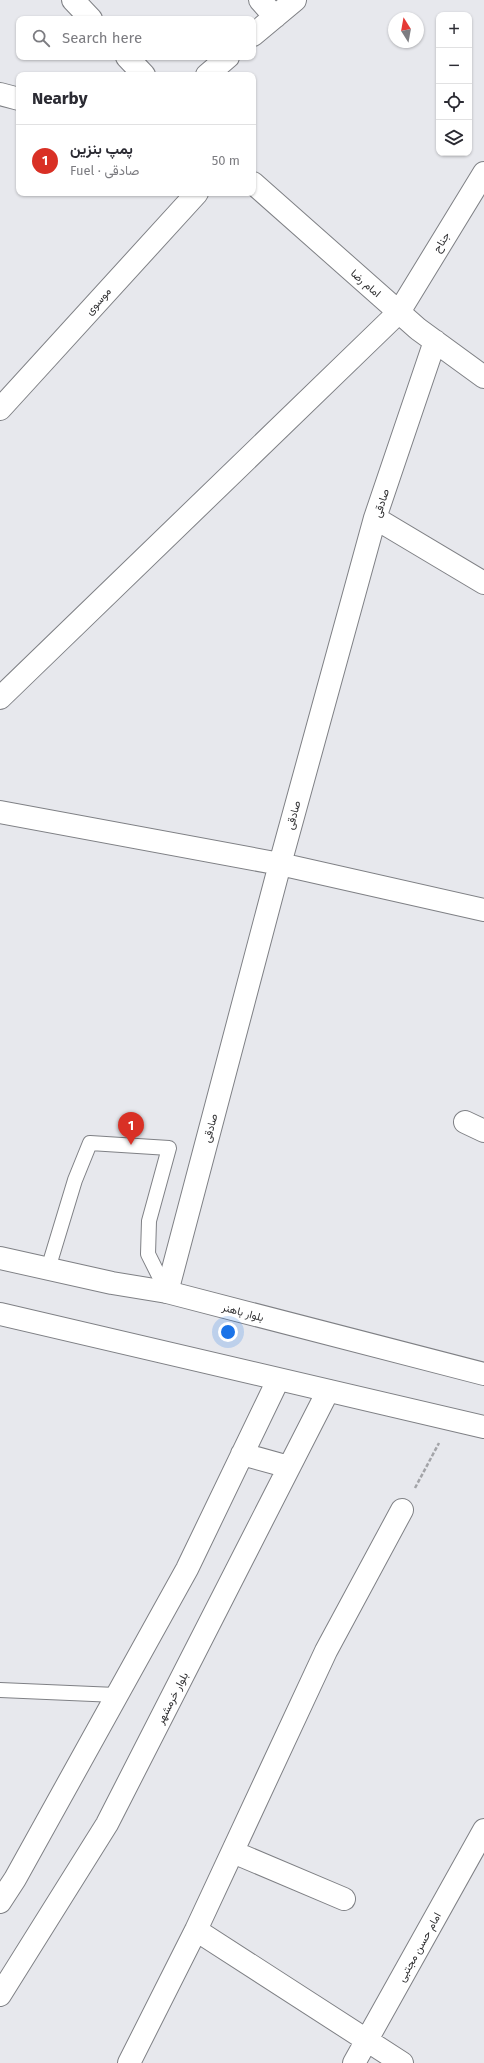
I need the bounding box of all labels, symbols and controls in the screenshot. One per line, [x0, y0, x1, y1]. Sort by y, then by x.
north arrow [388, 12, 424, 48]
map controls [436, 12, 472, 156]
button: + [436, 12, 472, 48]
search box [16, 16, 256, 60]
icon: search [30, 27, 52, 49]
text: Search here [62, 29, 142, 47]
button: − [436, 48, 472, 84]
button: locate [436, 84, 472, 120]
text: Nearby [32, 88, 87, 109]
button: layers [436, 120, 472, 156]
text: پمپ بنزین [70, 140, 133, 158]
text: 1 [42, 153, 48, 168]
text: 50 m [212, 153, 240, 168]
text: Fuel · صادقی [70, 163, 139, 178]
street label: جناح [430, 230, 453, 255]
street label: امام رضا [347, 267, 383, 301]
street label: موسوی [83, 285, 114, 318]
street label: صادقی [371, 487, 392, 519]
street label: صادقی [283, 799, 304, 831]
pin: 1 [118, 1112, 144, 1145]
street label: صادقی [200, 1112, 221, 1144]
street label: بلوار باهنر [220, 1300, 265, 1324]
your location [218, 1322, 238, 1342]
street label: بلوار خرمشهر [153, 1670, 191, 1727]
street label: امام حسن مجتبی [395, 1910, 445, 1985]

